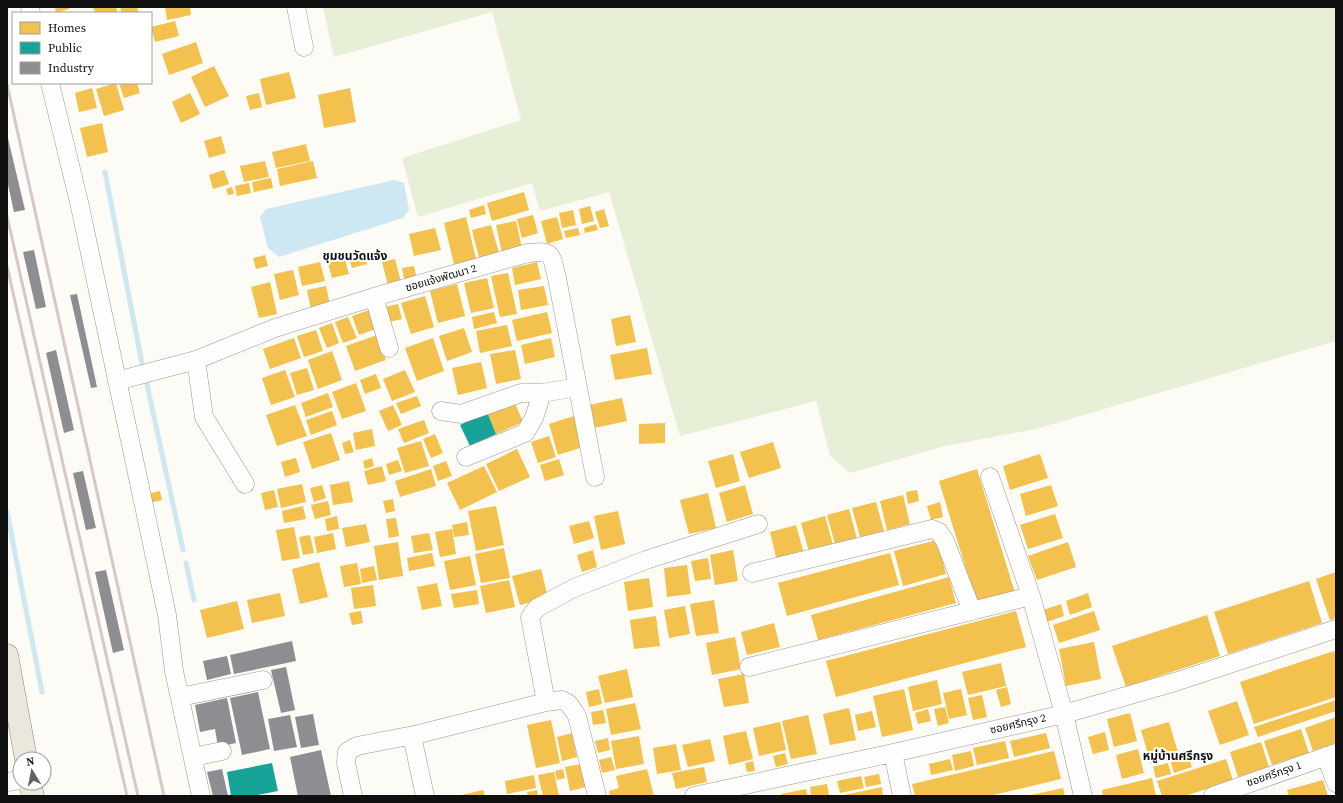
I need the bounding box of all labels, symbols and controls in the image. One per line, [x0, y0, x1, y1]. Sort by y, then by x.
legend [12, 12, 152, 84]
text: Homes [48, 20, 86, 36]
text: Public [48, 40, 82, 56]
text: Industry [48, 60, 95, 76]
district label: ชุมชนวัดแจ้ง [323, 248, 388, 264]
street label: ซอยแจ้งพัฒนา 2 [404, 261, 479, 295]
street label: ซอยศรีกรุง 2 [988, 710, 1048, 738]
district label: หมู่บ้านศรีกรุง [1143, 748, 1213, 764]
north arrow [12, 751, 52, 791]
text: N [25, 754, 36, 770]
street label: ซอยศรีกรุง 1 [1245, 758, 1303, 790]

